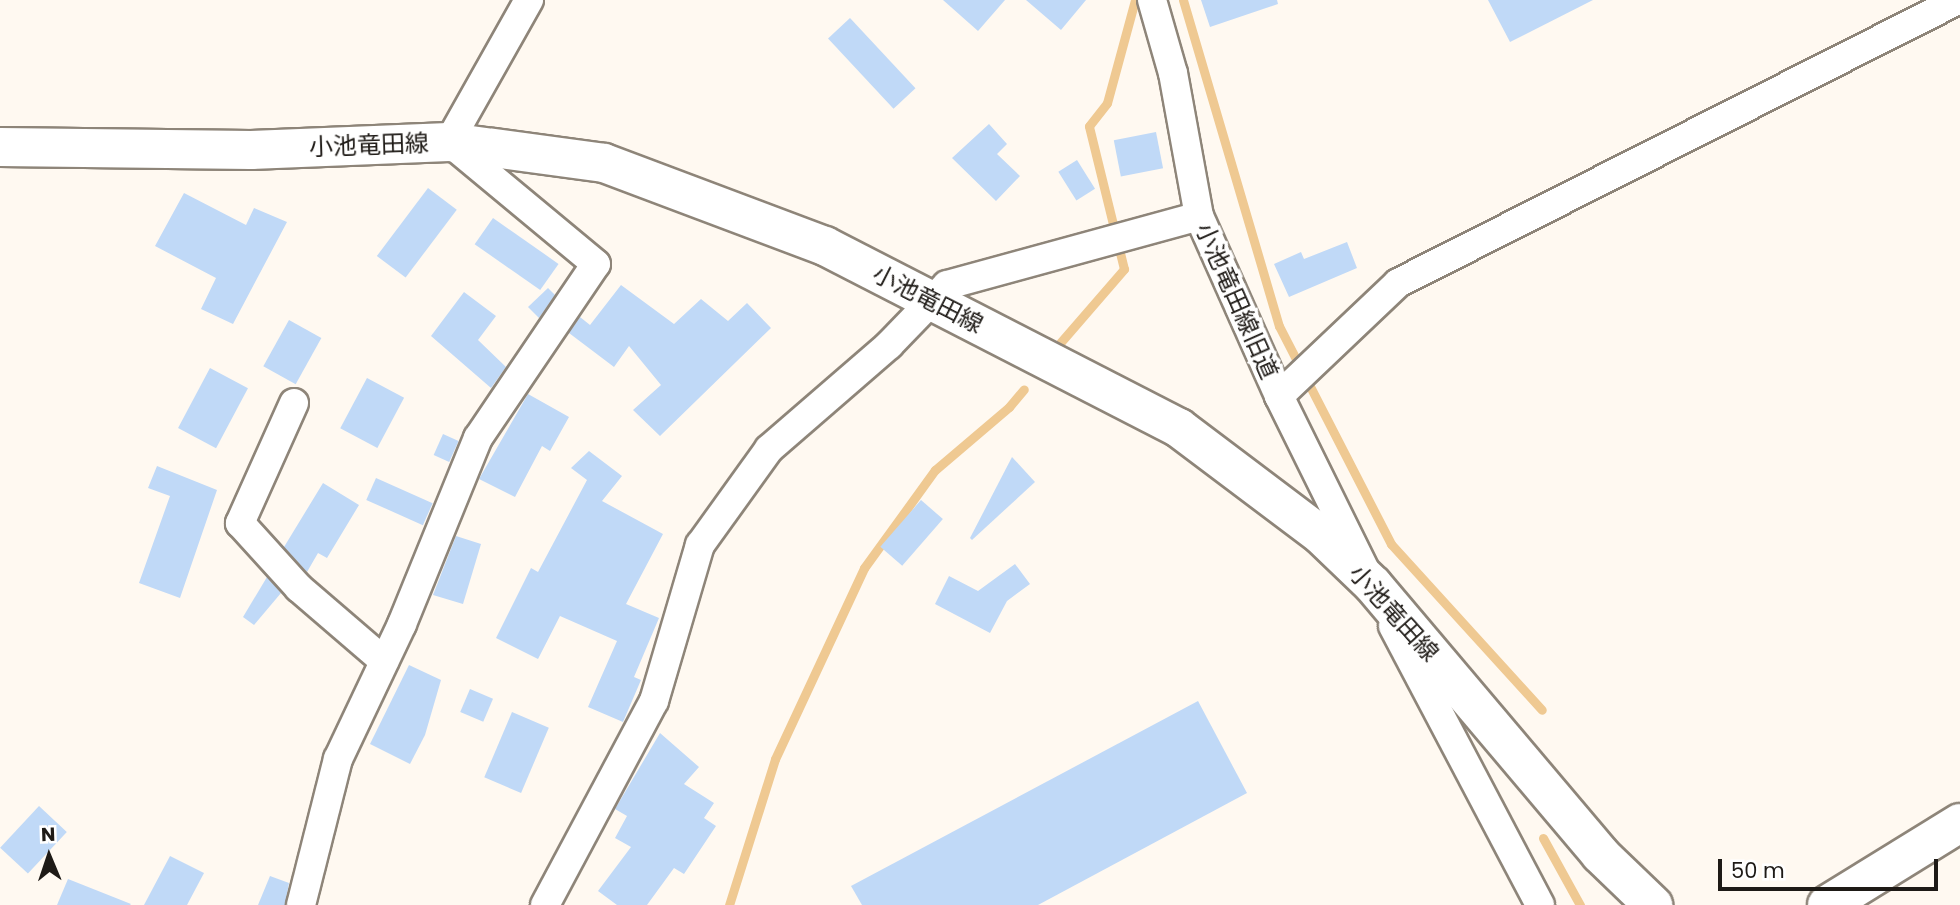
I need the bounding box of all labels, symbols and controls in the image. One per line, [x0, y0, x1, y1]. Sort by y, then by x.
street label: 小池竜田線 [309, 129, 429, 161]
street label: 小池竜田線旧道 [1190, 218, 1284, 384]
street label: 小池竜田線 [868, 259, 988, 339]
street label: 小池竜田線 [1343, 559, 1445, 667]
north arrow [14, 821, 84, 891]
text: N [41, 821, 56, 848]
scale bar [1722, 846, 1942, 890]
text: 50 m [1731, 856, 1785, 885]

